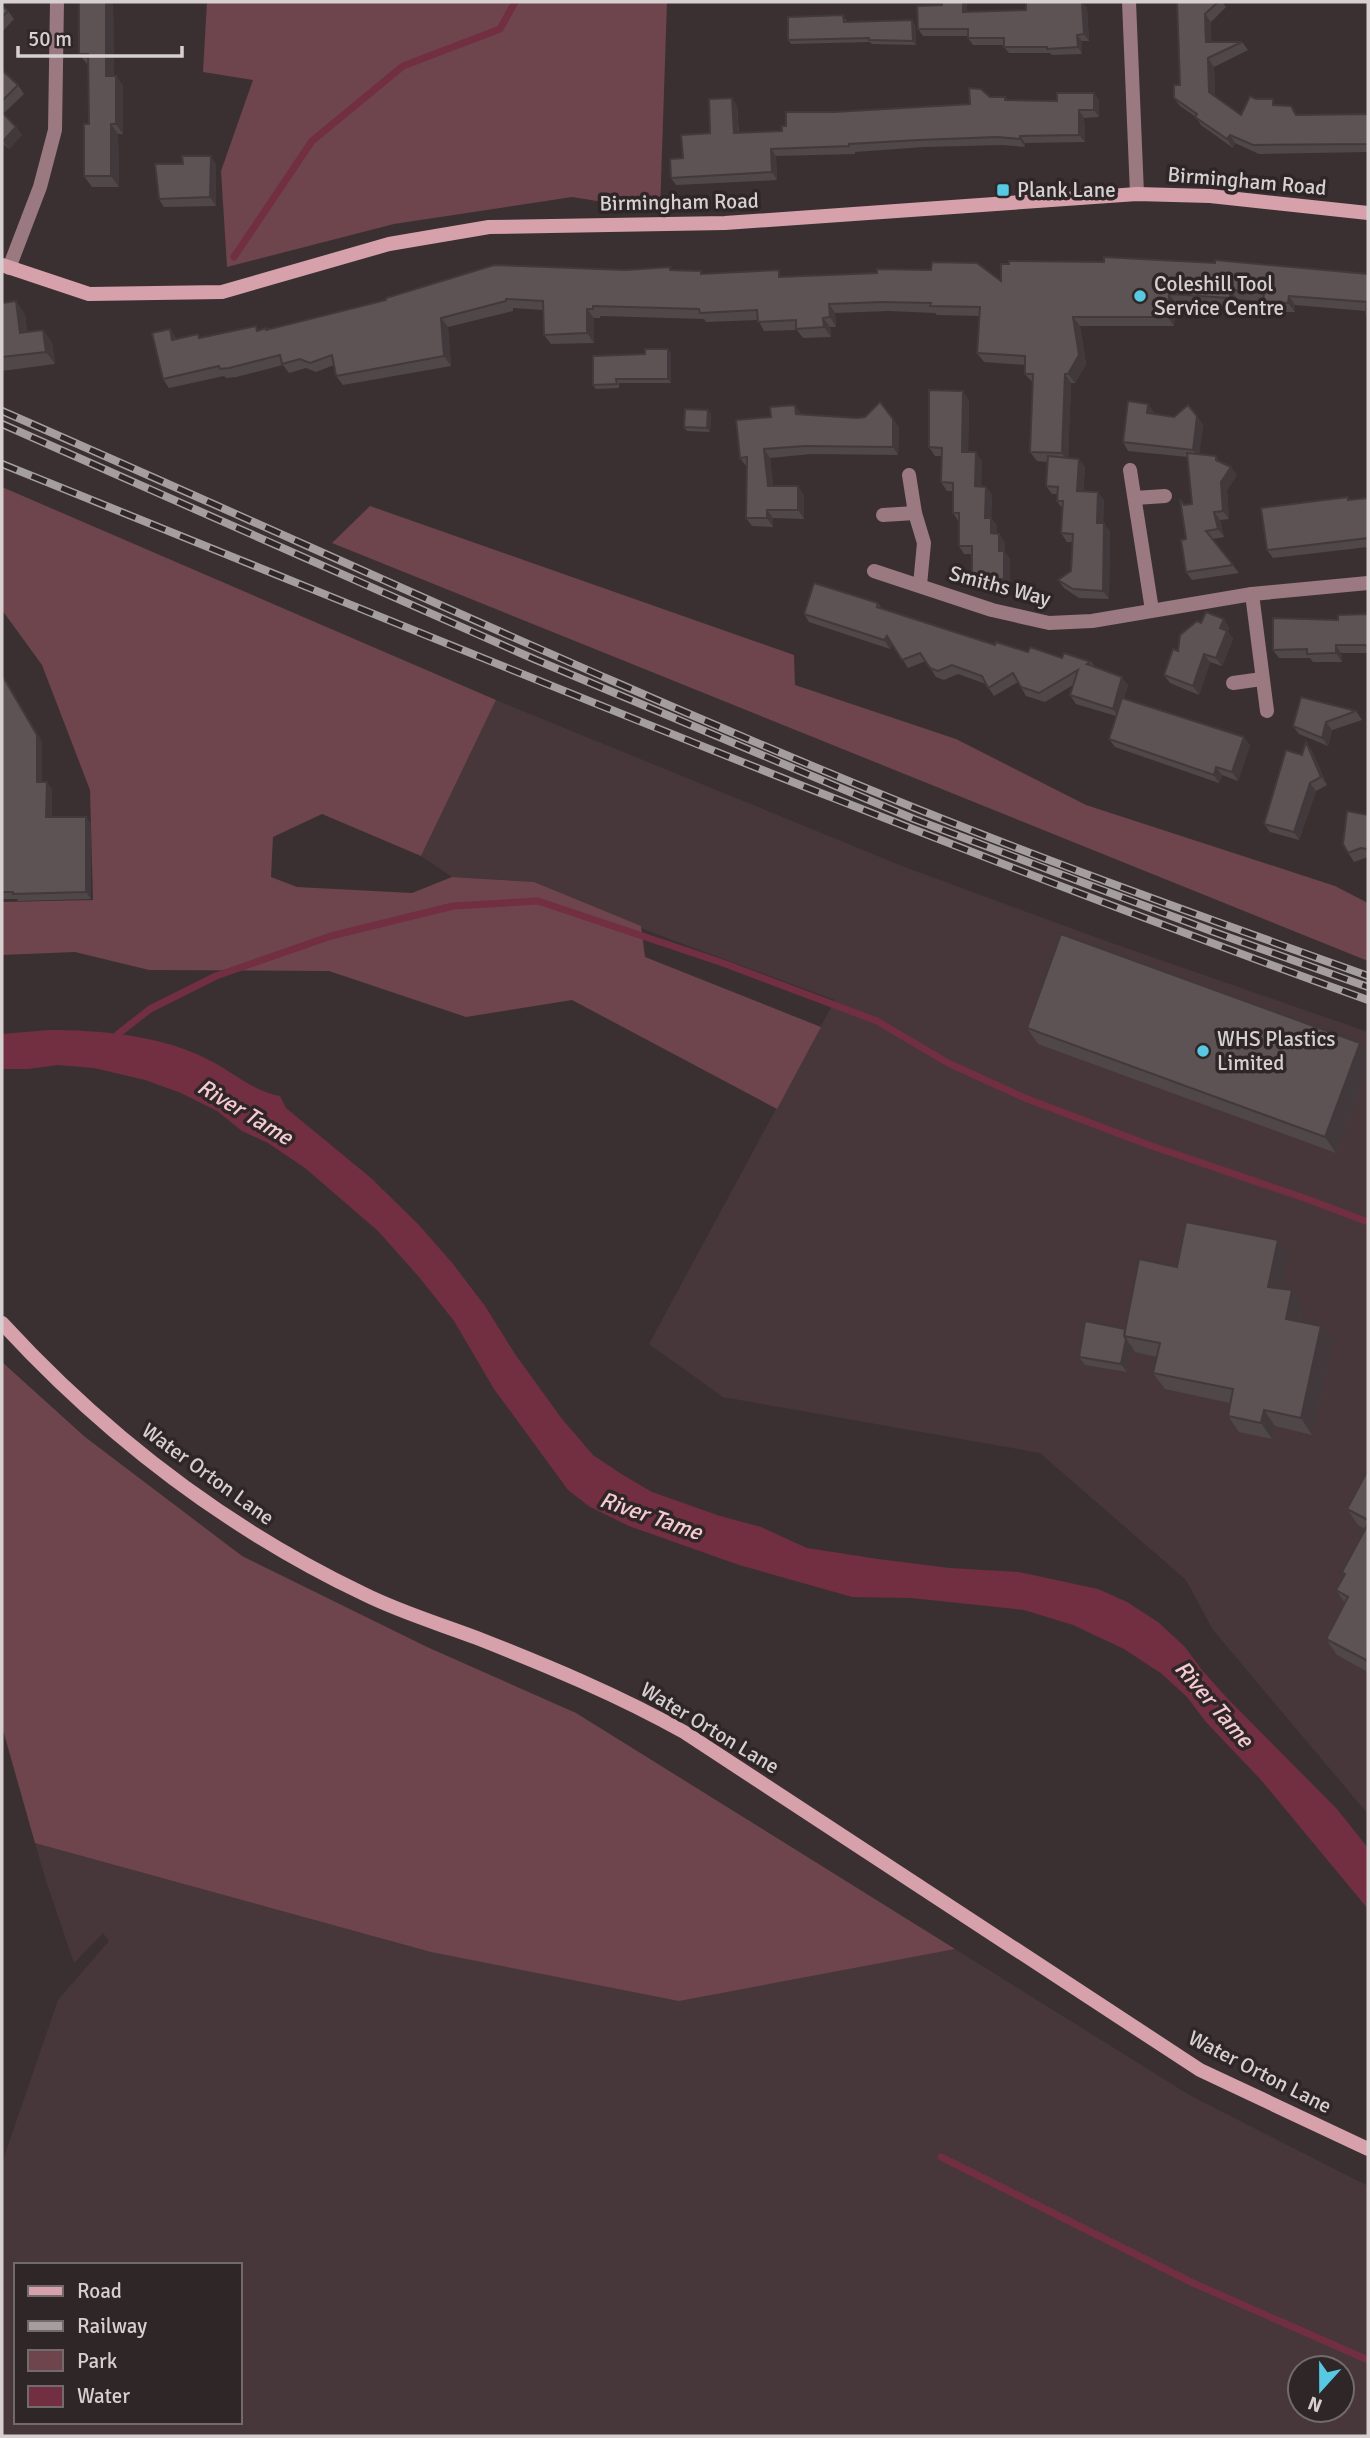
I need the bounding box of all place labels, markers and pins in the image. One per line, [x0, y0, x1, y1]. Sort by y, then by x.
place label: Plank Lane [1017, 177, 1116, 203]
marker: Plank Lane [995, 182, 1011, 198]
place label: Coleshill Tool Service Centre [1154, 271, 1284, 321]
marker: Coleshill Tool Service Centre [1132, 288, 1148, 304]
place label: WHS Plastics Limited [1217, 1026, 1336, 1076]
marker: WHS Plastics Limited [1195, 1043, 1211, 1059]

